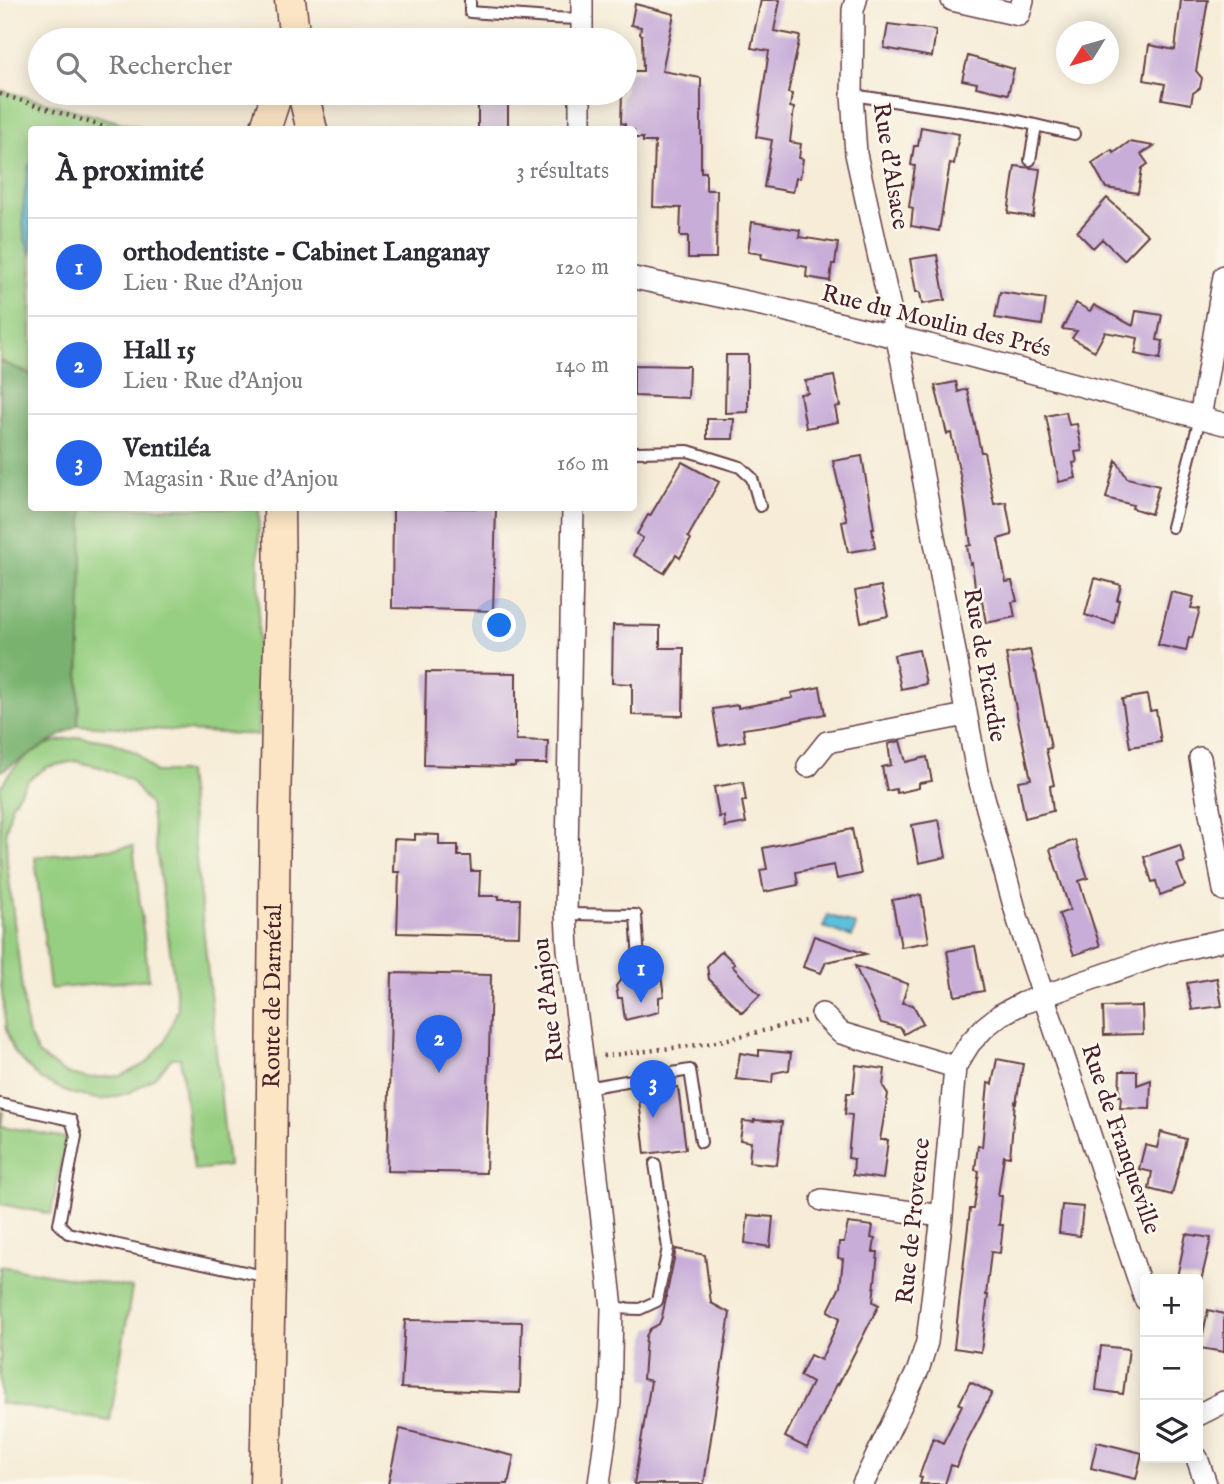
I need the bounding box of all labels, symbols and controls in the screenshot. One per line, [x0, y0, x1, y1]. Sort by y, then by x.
north arrow [1056, 21, 1119, 84]
search box [28, 28, 637, 105]
icon: search [52, 48, 90, 86]
text: Rechercher [108, 50, 232, 83]
street label: Rue d'Alsace [865, 100, 915, 232]
text: À proximité [56, 153, 204, 191]
text: 3 résultats [516, 157, 609, 186]
text: orthodentiste - Cabinet Langanay [123, 236, 490, 269]
text: 1 [75, 253, 83, 282]
text: 120 m [556, 253, 609, 282]
text: Lieu · Rue d'Anjou [123, 269, 303, 298]
street label: Rue du Moulin des Prés [818, 278, 1054, 366]
text: Hall 15 [123, 334, 196, 367]
text: 2 [74, 351, 84, 380]
text: 140 m [555, 351, 609, 380]
text: Lieu · Rue d'Anjou [123, 367, 303, 396]
text: Ventiléa [123, 432, 210, 465]
text: 3 [75, 449, 83, 478]
text: 160 m [557, 449, 609, 478]
text: Magasin · Rue d'Anjou [123, 465, 339, 494]
street label: Rue de Picardie [955, 586, 1013, 744]
your location [482, 608, 516, 642]
street label: Route de Darnétal [257, 903, 289, 1088]
street label: Rue d'Anjou [526, 936, 572, 1064]
pin: 1 [618, 945, 664, 1003]
pin: 2 [416, 1015, 462, 1073]
street label: Rue de Franqueville [1073, 1040, 1167, 1238]
pin: 3 [630, 1060, 676, 1118]
street label: Rue de Provence [890, 1136, 938, 1306]
map controls [1140, 1274, 1203, 1463]
button: + [1140, 1274, 1203, 1337]
button: − [1140, 1337, 1203, 1400]
button: layers [1140, 1400, 1203, 1463]

